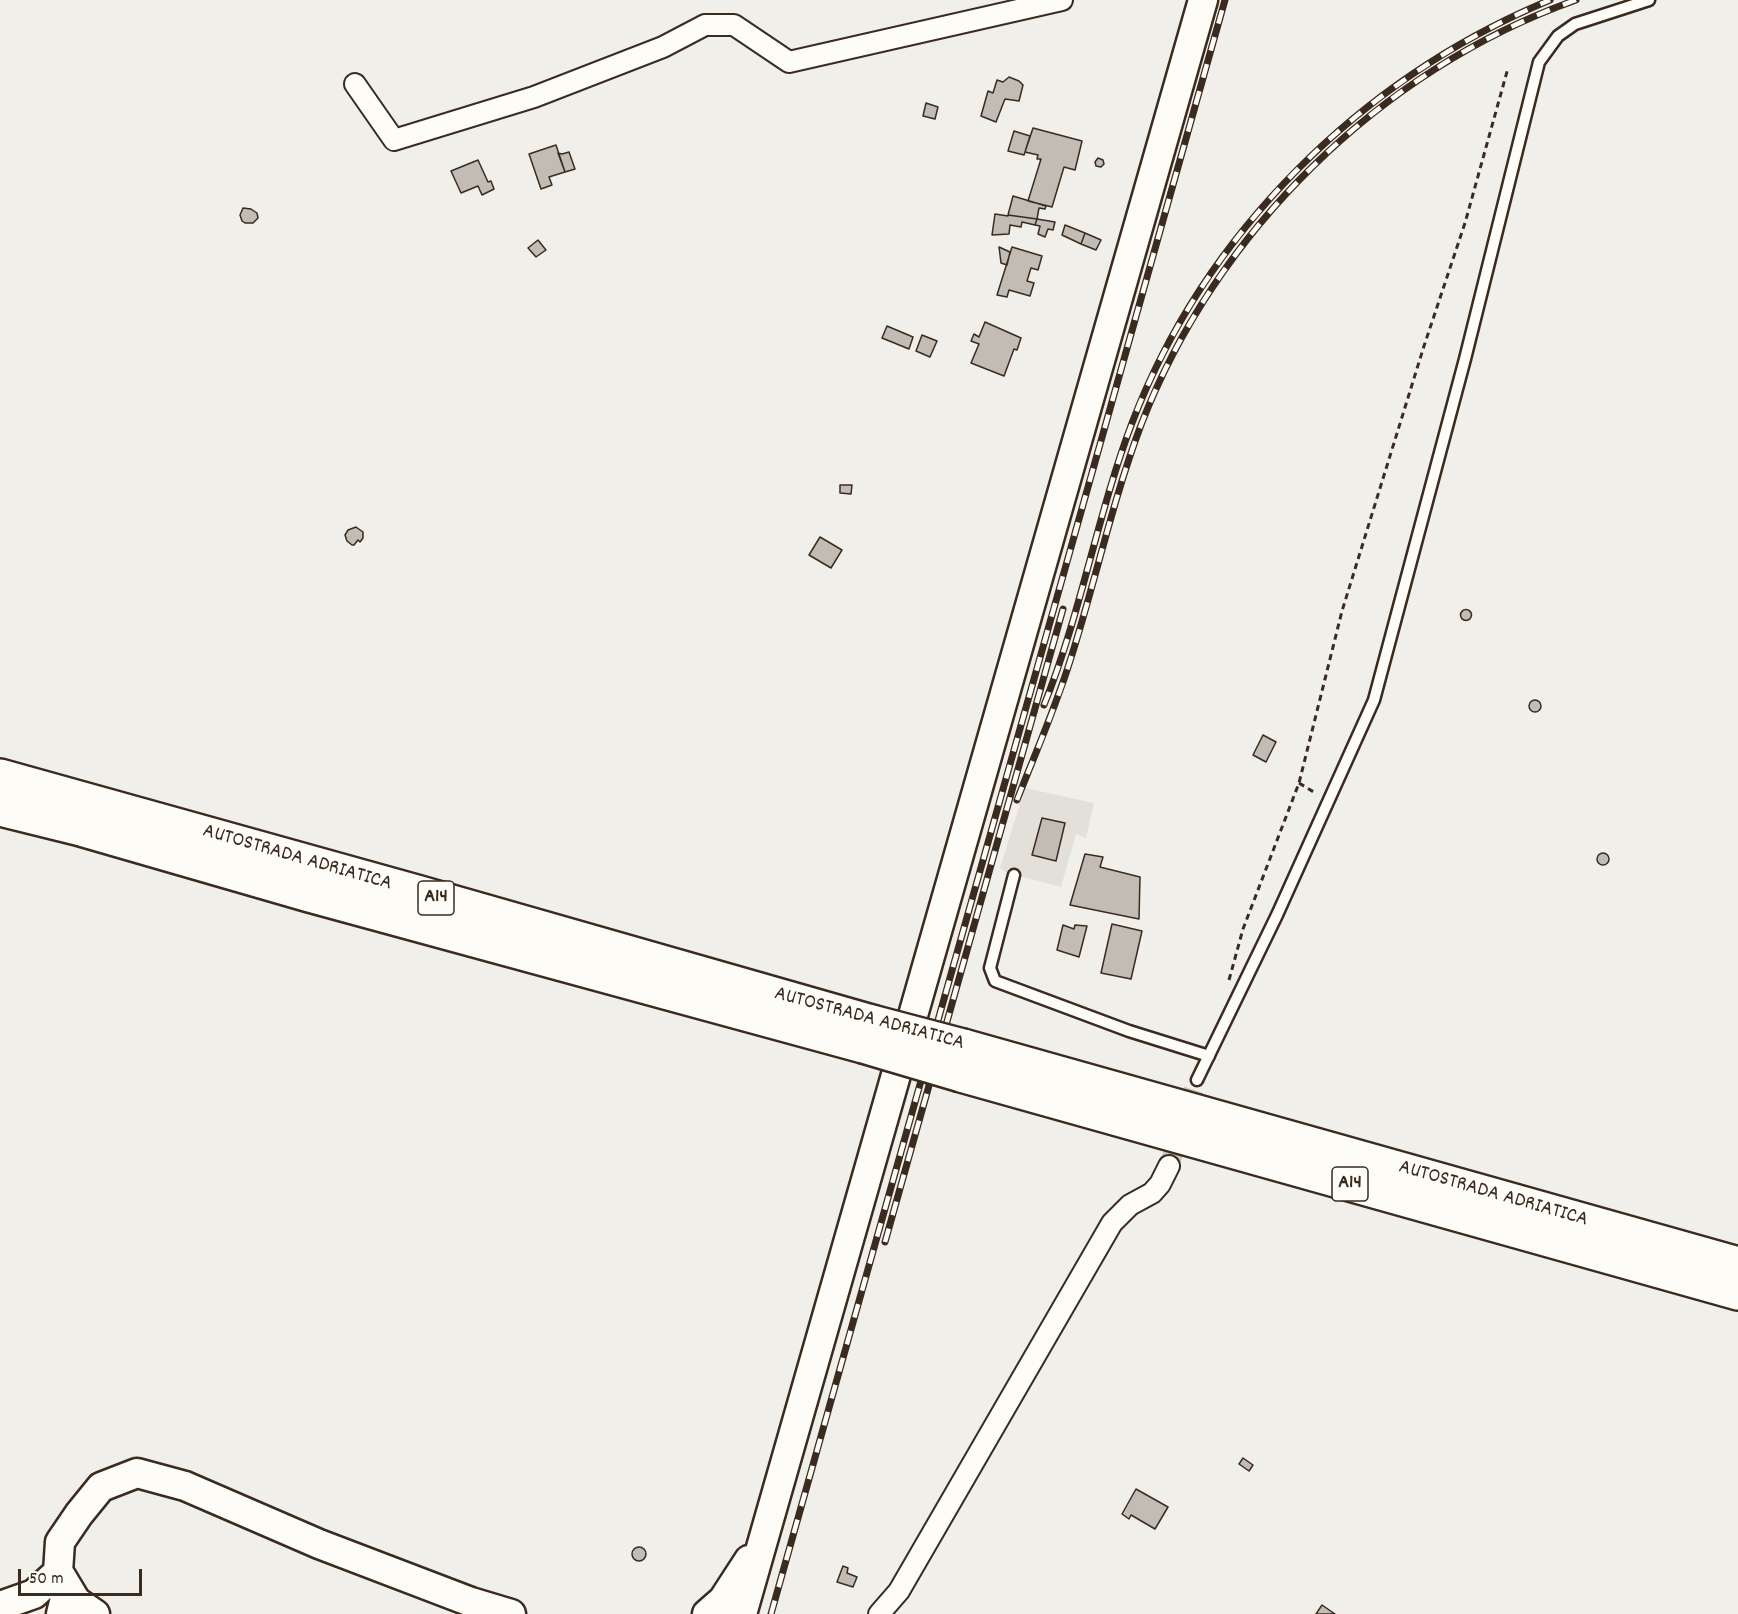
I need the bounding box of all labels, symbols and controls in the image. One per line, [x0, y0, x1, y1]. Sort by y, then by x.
street label: AUTOSTRADA ADRIATICA [199, 820, 395, 898]
road number: A14 [418, 881, 454, 915]
street label: AUTOSTRADA ADRIATICA [771, 982, 967, 1058]
street label: AUTOSTRADA ADRIATICA [1395, 1156, 1591, 1234]
road number: A14 [1332, 1167, 1368, 1201]
scale bar [21, 1557, 146, 1595]
text: 50 m [29, 1567, 64, 1592]

